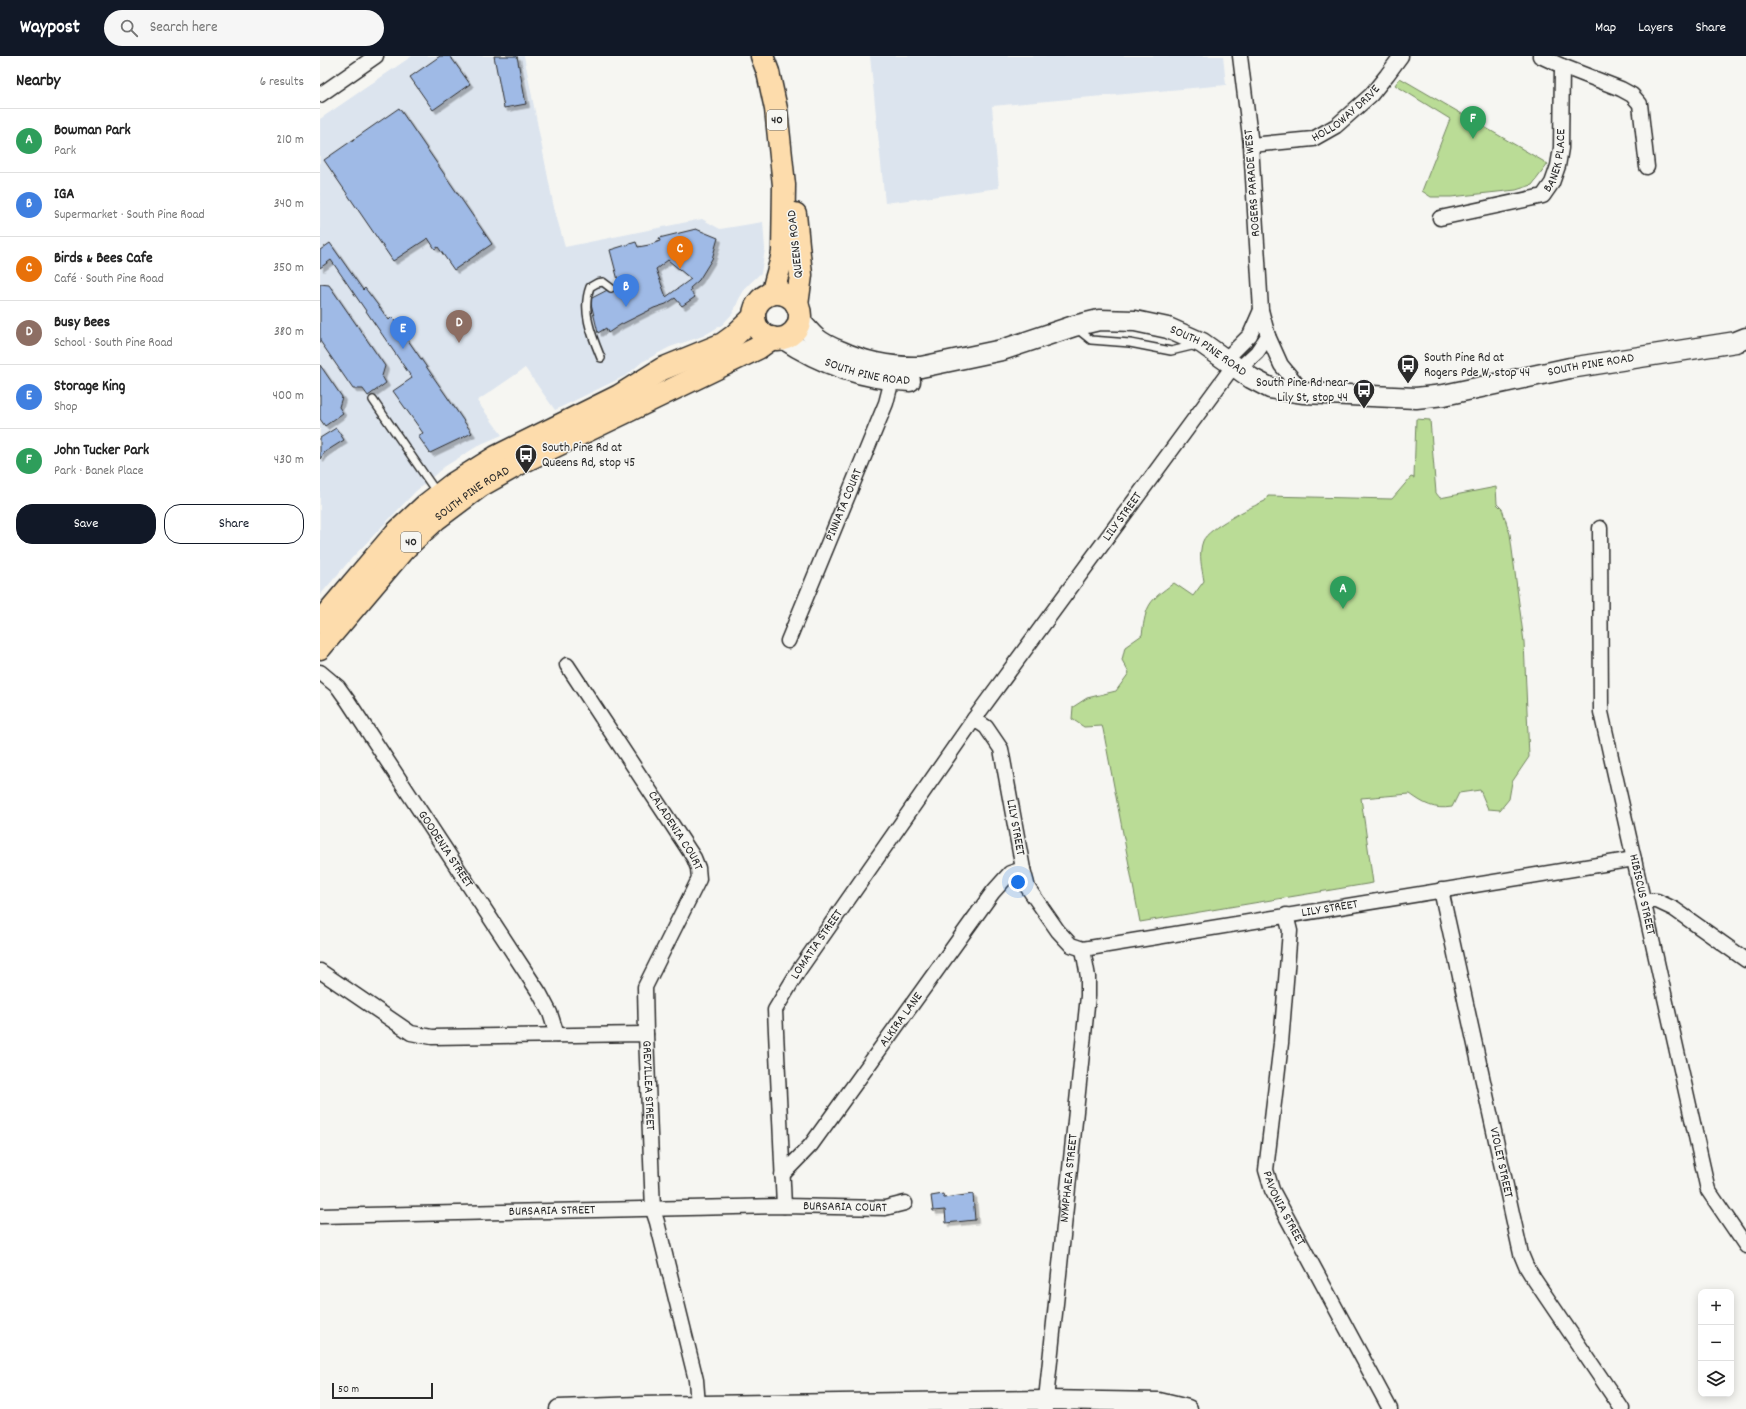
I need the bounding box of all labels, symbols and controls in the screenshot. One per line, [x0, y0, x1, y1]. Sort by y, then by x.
search box [104, 10, 384, 46]
text: Waypost [20, 15, 80, 42]
icon: search [118, 17, 140, 39]
text: Search here [150, 17, 218, 39]
text: Map [1595, 18, 1616, 38]
text: Layers [1638, 18, 1673, 38]
text: Share [1695, 18, 1726, 38]
text: Nearby [16, 70, 60, 94]
text: 6 results [260, 73, 304, 92]
street label: HOLLOWAY DRIVE [1308, 81, 1385, 147]
pin: F [1460, 106, 1486, 139]
road number: 40 [767, 110, 787, 130]
text: Bowman Park [54, 120, 131, 142]
street label: ROGERS PARADE WEST [1240, 129, 1266, 237]
street label: BANEK PLACE [1539, 129, 1571, 196]
text: A [25, 131, 33, 150]
text: 210 m [276, 131, 304, 150]
text: Park [54, 142, 76, 161]
text: IGA [54, 184, 74, 206]
text: B [26, 195, 32, 214]
text: 340 m [274, 195, 304, 214]
text: Supermarket · South Pine Road [54, 206, 205, 225]
street label: QUEENS ROAD [783, 209, 809, 279]
pin: C [667, 236, 693, 269]
text: Birds & Bees Cafe [54, 248, 153, 270]
text: C [26, 259, 32, 278]
text: 350 m [273, 259, 304, 278]
text: Café · South Pine Road [54, 270, 164, 289]
pin: B [613, 274, 639, 307]
pin: D [446, 310, 472, 343]
text: Busy Bees [54, 312, 110, 334]
pin: E [390, 316, 416, 349]
street label: SOUTH PINE ROAD [1167, 320, 1251, 382]
text: D [26, 323, 32, 342]
text: 380 m [274, 323, 304, 342]
text: School · South Pine Road [54, 334, 173, 353]
place label: South Pine Rd at Rogers Pde W, stop 44 [1424, 349, 1530, 383]
street label: SOUTH PINE ROAD [1546, 349, 1636, 382]
bus stop icon: South Pine Rd at Rogers Pde W, stop 44 [1395, 352, 1421, 385]
street label: SOUTH PINE ROAD [822, 353, 911, 391]
place label: South Pine Rd near Lily St, stop 44 [1256, 374, 1348, 408]
text: Storage King [54, 376, 125, 398]
bus stop icon: South Pine Rd near Lily St, stop 44 [1351, 377, 1377, 410]
text: E [26, 387, 32, 406]
text: 400 m [273, 387, 304, 406]
text: Shop [54, 398, 77, 417]
place label: South Pine Rd at Queens Rd, stop 45 [542, 439, 635, 473]
text: John Tucker Park [54, 440, 149, 462]
bus stop icon: South Pine Rd at Queens Rd, stop 45 [513, 442, 539, 475]
text: F [26, 451, 32, 470]
text: 430 m [274, 451, 304, 470]
street label: SOUTH PINE ROAD [431, 461, 514, 526]
text: Park · Banek Place [54, 462, 143, 481]
street label: PINNATA COURT [821, 466, 867, 544]
street label: LILY STREET [1099, 488, 1147, 546]
button: Save [16, 504, 156, 544]
button: Share [164, 504, 304, 544]
road number: 40 [401, 532, 421, 552]
pin: A [1330, 576, 1356, 609]
street label: CALADENIA COURT [643, 787, 707, 873]
street label: LILY STREET [1001, 798, 1030, 857]
street label: GOODENIA STREET [413, 807, 478, 892]
street label: HIBISCUS STREET [1624, 852, 1660, 937]
your location [1008, 872, 1028, 892]
street label: LILY STREET [1300, 895, 1359, 923]
street label: LOMATIA STREET [786, 906, 848, 983]
street label: ALKIRA LANE [875, 988, 927, 1051]
street label: GREVILLEA STREET [637, 1040, 659, 1131]
street label: VIOLET STREET [1484, 1126, 1518, 1199]
street label: NYMPHAEA STREET [1055, 1133, 1083, 1223]
street label: PAVONIA STREET [1257, 1169, 1310, 1249]
street label: BURSARIA COURT [803, 1197, 887, 1218]
street label: BURSARIA STREET [509, 1201, 595, 1221]
map controls [1698, 1289, 1734, 1397]
button: + [1698, 1289, 1734, 1325]
button: − [1698, 1325, 1734, 1361]
button: layers [1698, 1361, 1734, 1397]
scale bar [332, 1381, 433, 1400]
text: 50 m [338, 1382, 359, 1398]

